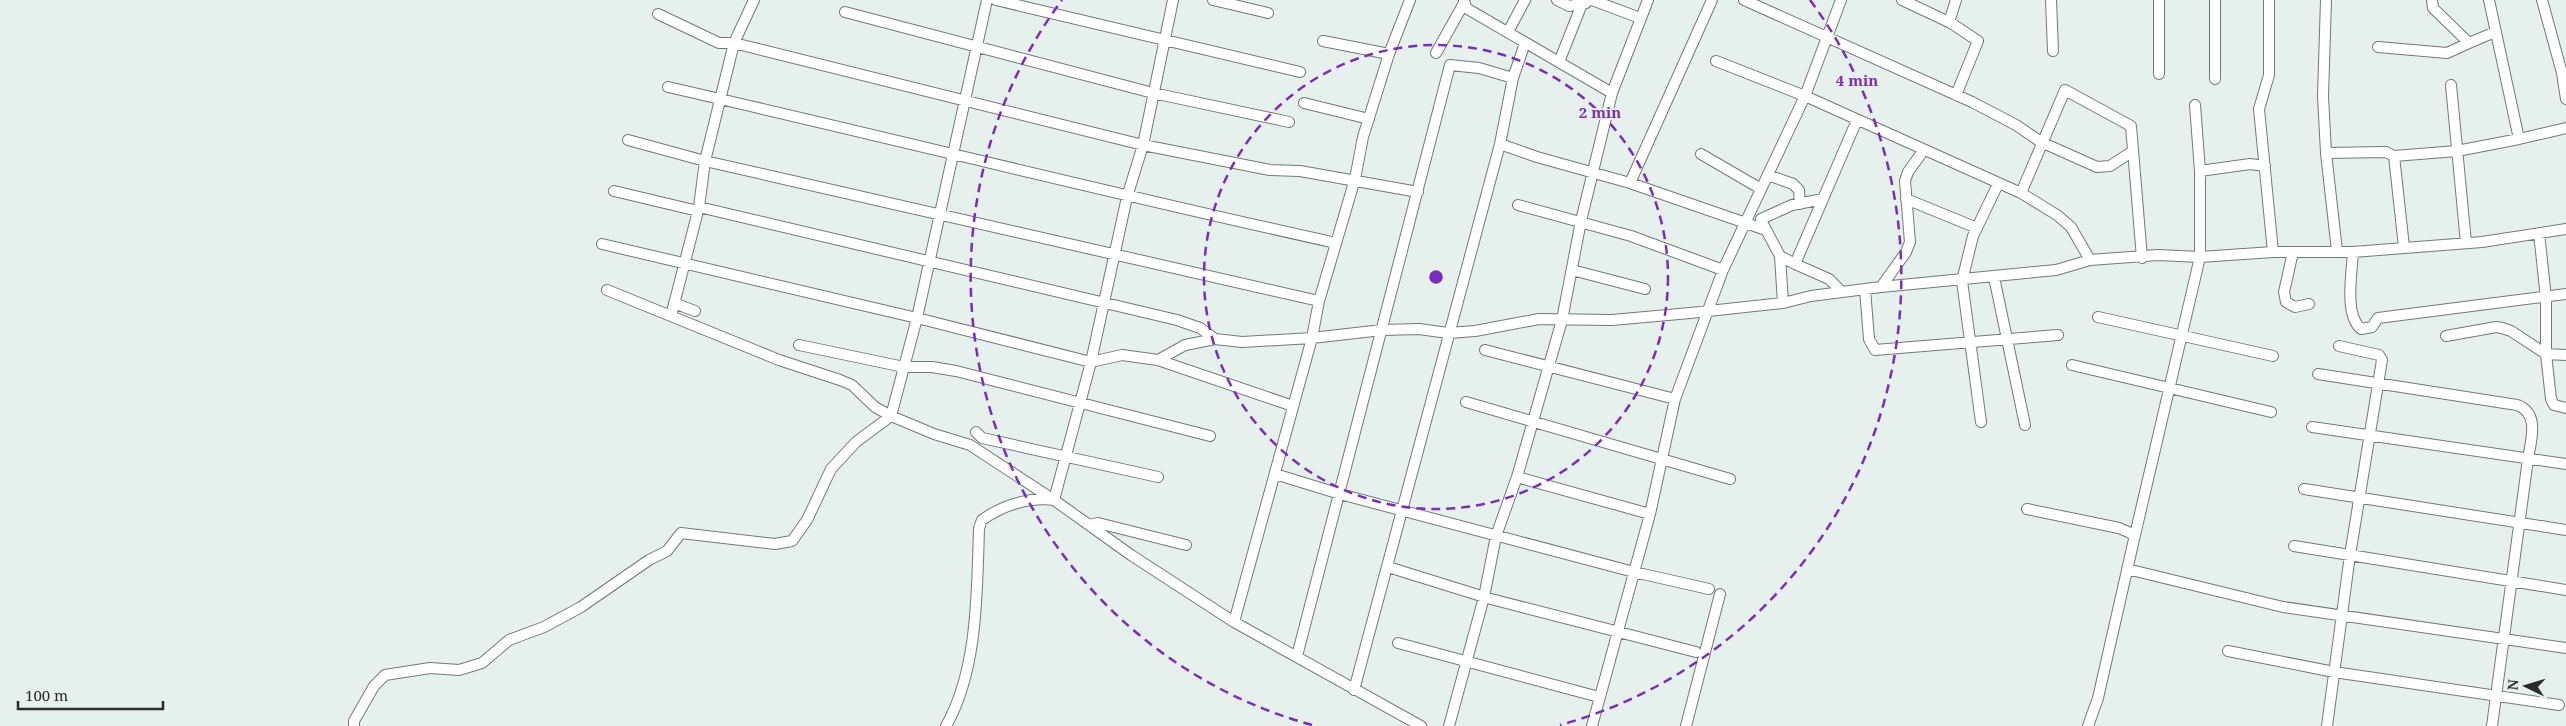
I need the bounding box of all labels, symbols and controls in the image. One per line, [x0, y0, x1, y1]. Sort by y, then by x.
text: 4 min [1836, 70, 1878, 90]
text: 2 min [1579, 102, 1621, 122]
centre of rings [1427, 268, 1445, 286]
north arrow [2501, 661, 2551, 711]
scale bar [18, 678, 162, 710]
text: N [2503, 678, 2522, 691]
text: 100 m [25, 685, 68, 705]

